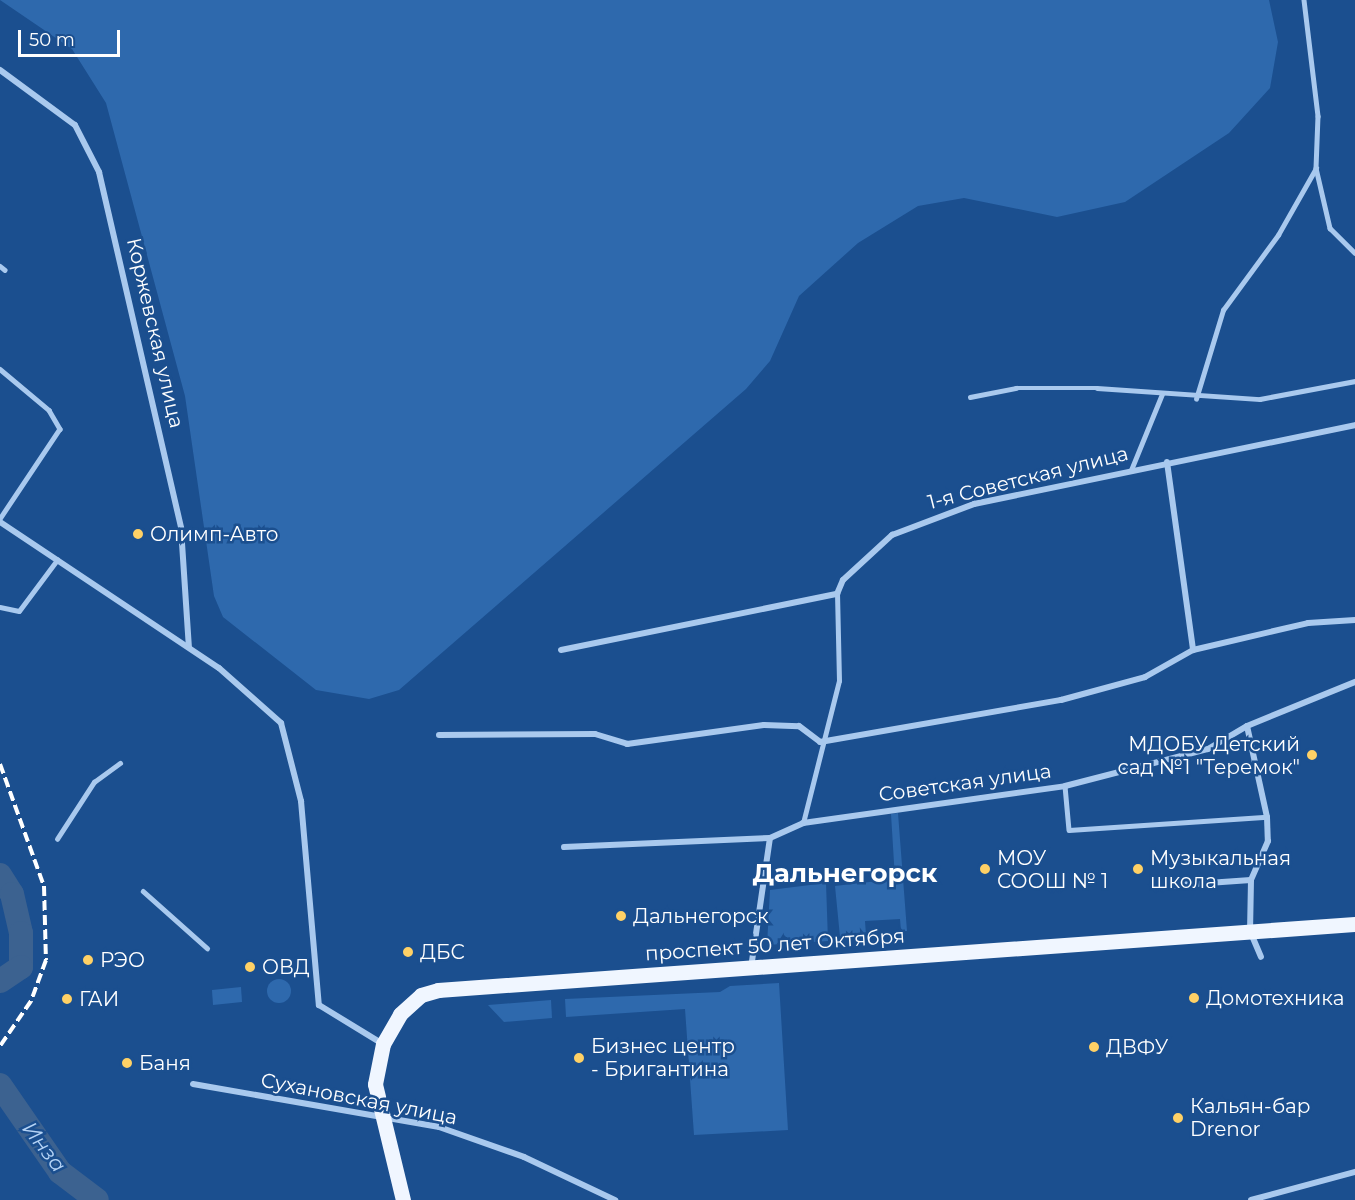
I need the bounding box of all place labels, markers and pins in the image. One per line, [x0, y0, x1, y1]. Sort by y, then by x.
place label: Олимп-Авто [150, 522, 278, 546]
marker: Олимп-Авто [131, 527, 145, 541]
place label: МДОБУ Детский сад №1 "Теремок" [1118, 732, 1300, 779]
marker: МДОБУ Детский сад №1 "Теремок" [1305, 748, 1319, 762]
place label: МОУ СООШ № 1 [997, 846, 1108, 893]
place label: Музыкальная школа [1150, 846, 1291, 893]
marker: МОУ СООШ № 1 [978, 862, 992, 876]
marker: Музыкальная школа [1131, 862, 1145, 876]
place label: Дальнегорск [633, 904, 769, 928]
marker: Дальнегорск [614, 909, 628, 923]
place label: ДБС [420, 940, 465, 964]
marker: ДБС [401, 945, 415, 959]
place label: РЭО [100, 948, 145, 972]
marker: РЭО [81, 953, 95, 967]
place label: ОВД [262, 955, 310, 979]
marker: ОВД [243, 960, 257, 974]
place label: Домотехника [1206, 986, 1344, 1010]
place label: ГАИ [79, 987, 119, 1011]
marker: Домотехника [1187, 991, 1201, 1005]
marker: ГАИ [60, 992, 74, 1006]
place label: Бизнес центр - Бригантина [591, 1034, 735, 1081]
place label: ДВФУ [1106, 1035, 1168, 1059]
marker: ДВФУ [1087, 1040, 1101, 1054]
place label: Баня [139, 1051, 191, 1075]
marker: Бизнес центр - Бригантина [572, 1051, 586, 1065]
marker: Баня [120, 1056, 134, 1070]
place label: Кальян-бар Drenor [1190, 1094, 1310, 1141]
marker: Кальян-бар Drenor [1171, 1111, 1185, 1125]

